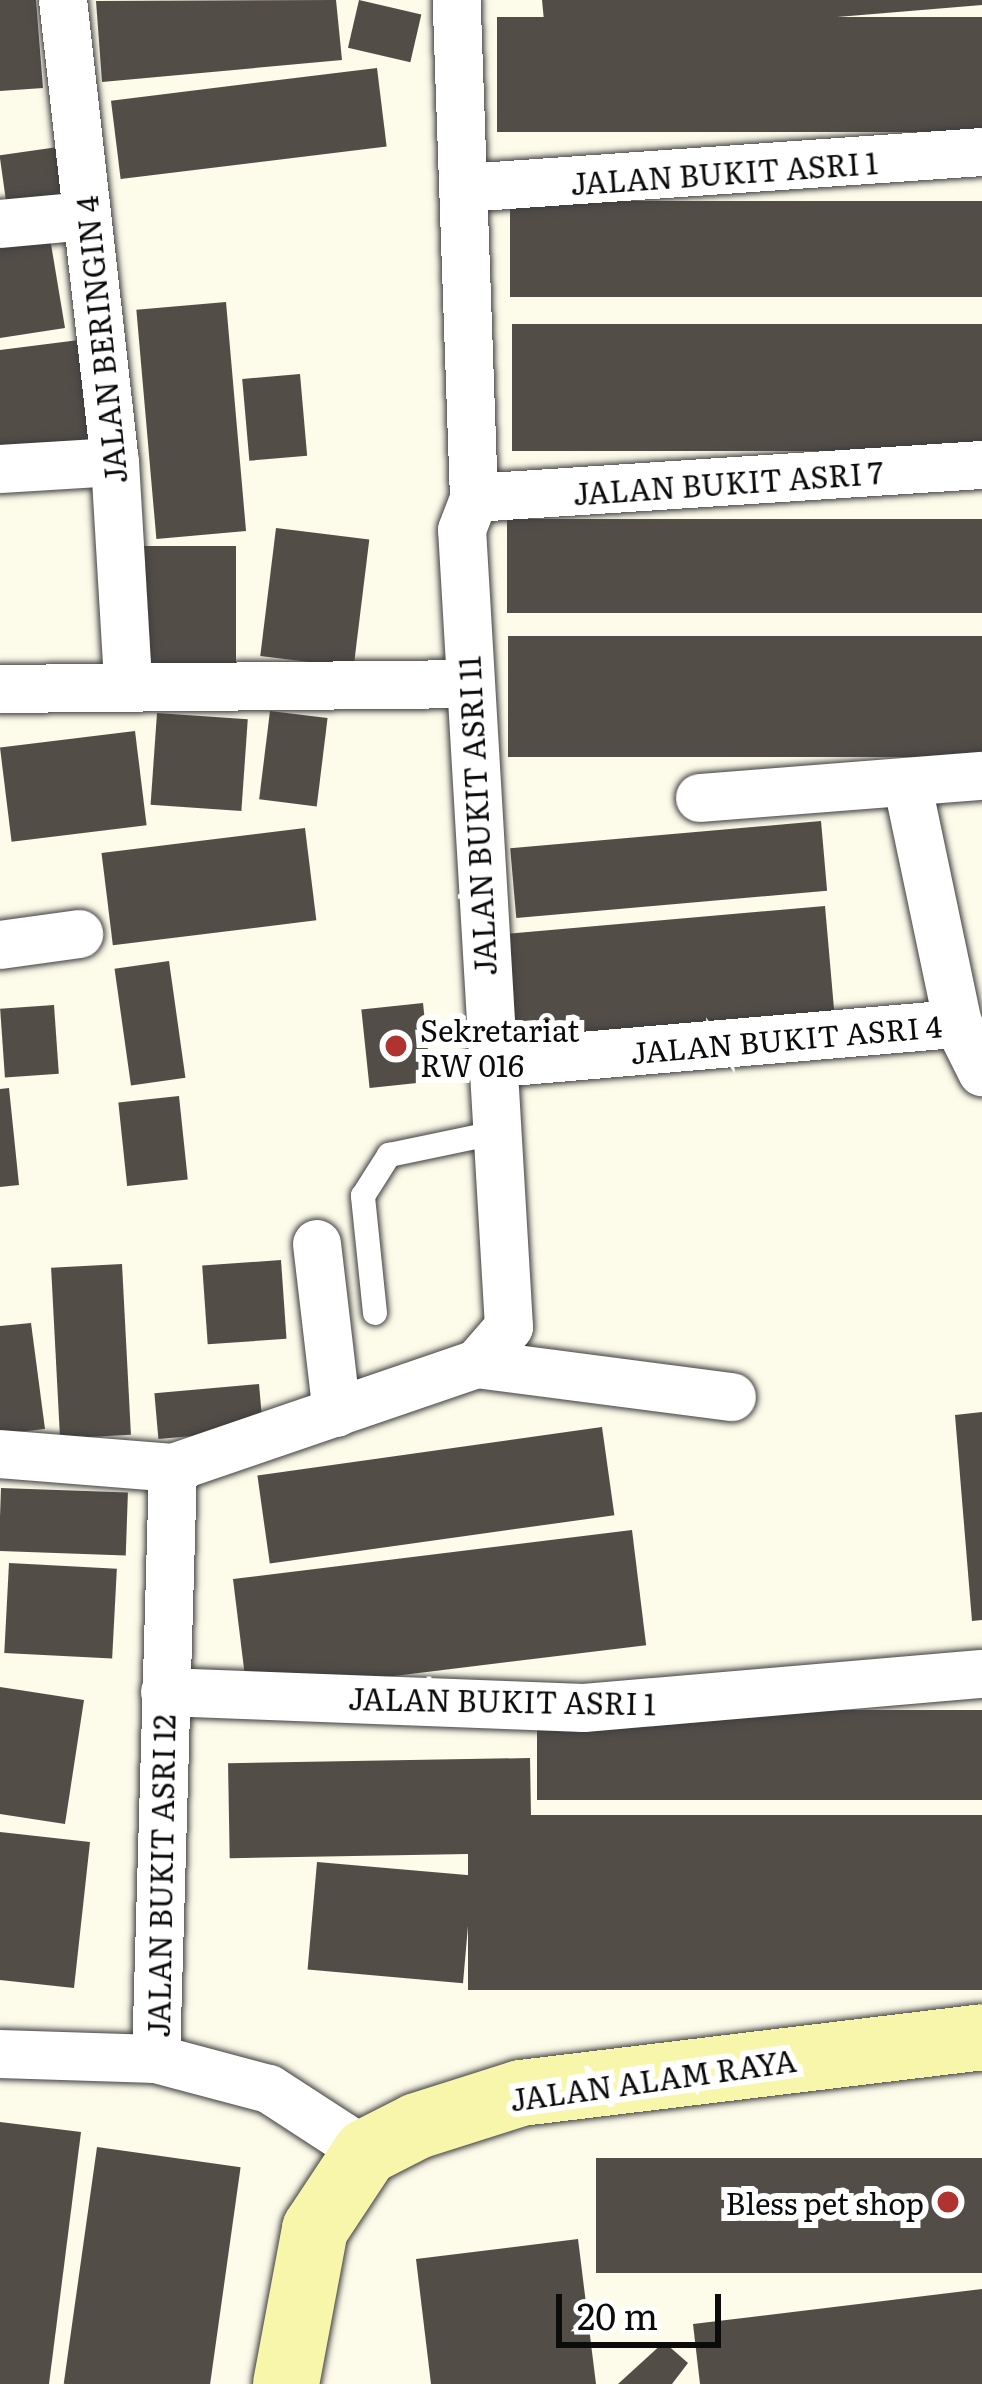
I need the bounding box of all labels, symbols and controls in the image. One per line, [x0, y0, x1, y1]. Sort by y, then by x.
street label: JALAN BUKIT ASRI 1 [569, 143, 879, 201]
street label: JALAN BERINGIN 4 [67, 194, 133, 486]
street label: JALAN BUKIT ASRI 7 [572, 453, 884, 511]
street label: JALAN BUKIT ASRI 11 [450, 655, 502, 977]
street label: JALAN BUKIT ASRI 4 [629, 1006, 943, 1070]
place label: Sekretariat RW 016 [420, 1011, 579, 1082]
marker: Sekretariat RW 016 [383, 1033, 409, 1059]
street label: JALAN BUKIT ASRI 1 [348, 1679, 656, 1721]
street label: JALAN BUKIT ASRI 12 [139, 1714, 181, 2038]
street label: JALAN ALAM RAYA [507, 2041, 799, 2117]
place label: Bless pet shop [725, 2184, 924, 2220]
marker: Bless pet shop [935, 2189, 961, 2215]
scale bar [562, 2270, 727, 2344]
text: 20 m [577, 2288, 658, 2341]

